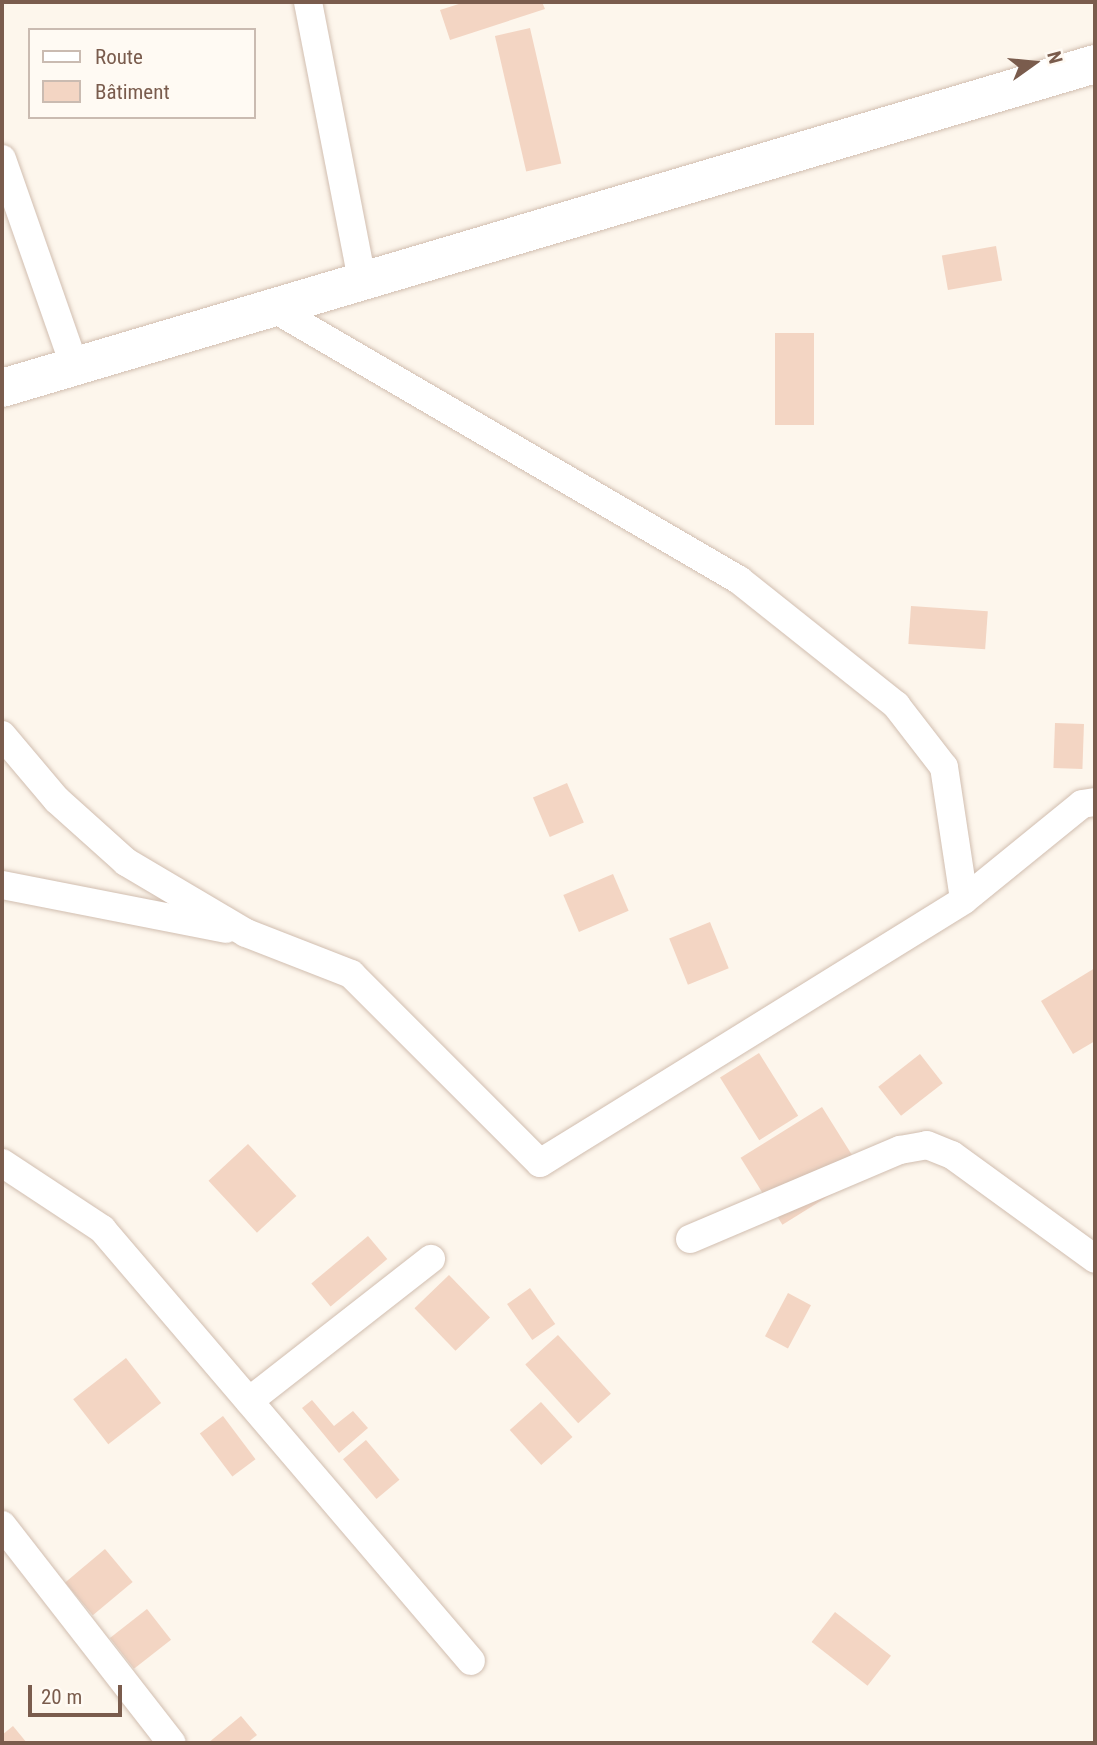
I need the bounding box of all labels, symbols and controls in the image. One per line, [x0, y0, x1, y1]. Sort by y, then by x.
legend [28, 28, 256, 119]
north arrow [999, 28, 1069, 98]
text: Route [95, 45, 143, 69]
text: N [1042, 49, 1067, 66]
text: Bâtiment [95, 80, 170, 104]
scale bar [32, 1672, 126, 1716]
text: 20 m [41, 1685, 82, 1709]

